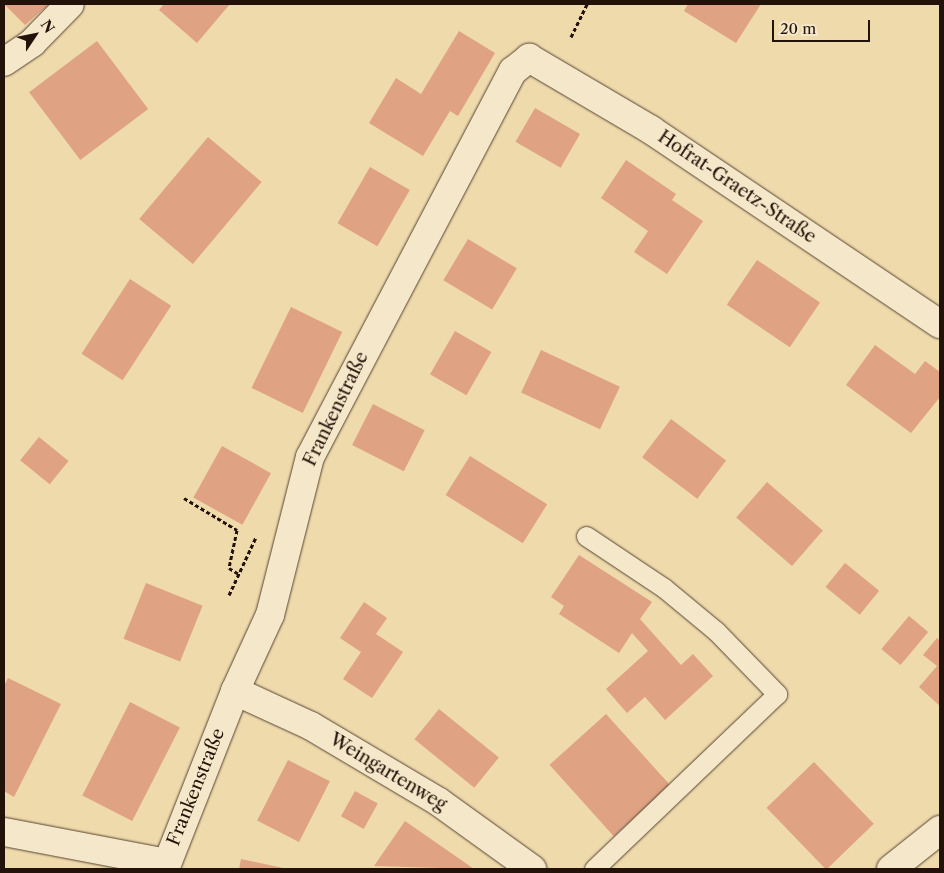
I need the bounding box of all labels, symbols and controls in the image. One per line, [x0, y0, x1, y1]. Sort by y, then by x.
north arrow [10, 10, 60, 60]
scale bar [774, 10, 872, 42]
text: N [37, 17, 58, 37]
text: 20 m [780, 19, 816, 38]
street label: Hofrat-Graetz-Straße [654, 126, 820, 248]
street label: Frankenstraße [299, 348, 373, 470]
street label: Frankenstraße [163, 725, 229, 849]
street label: Weingartenweg [326, 729, 450, 815]

